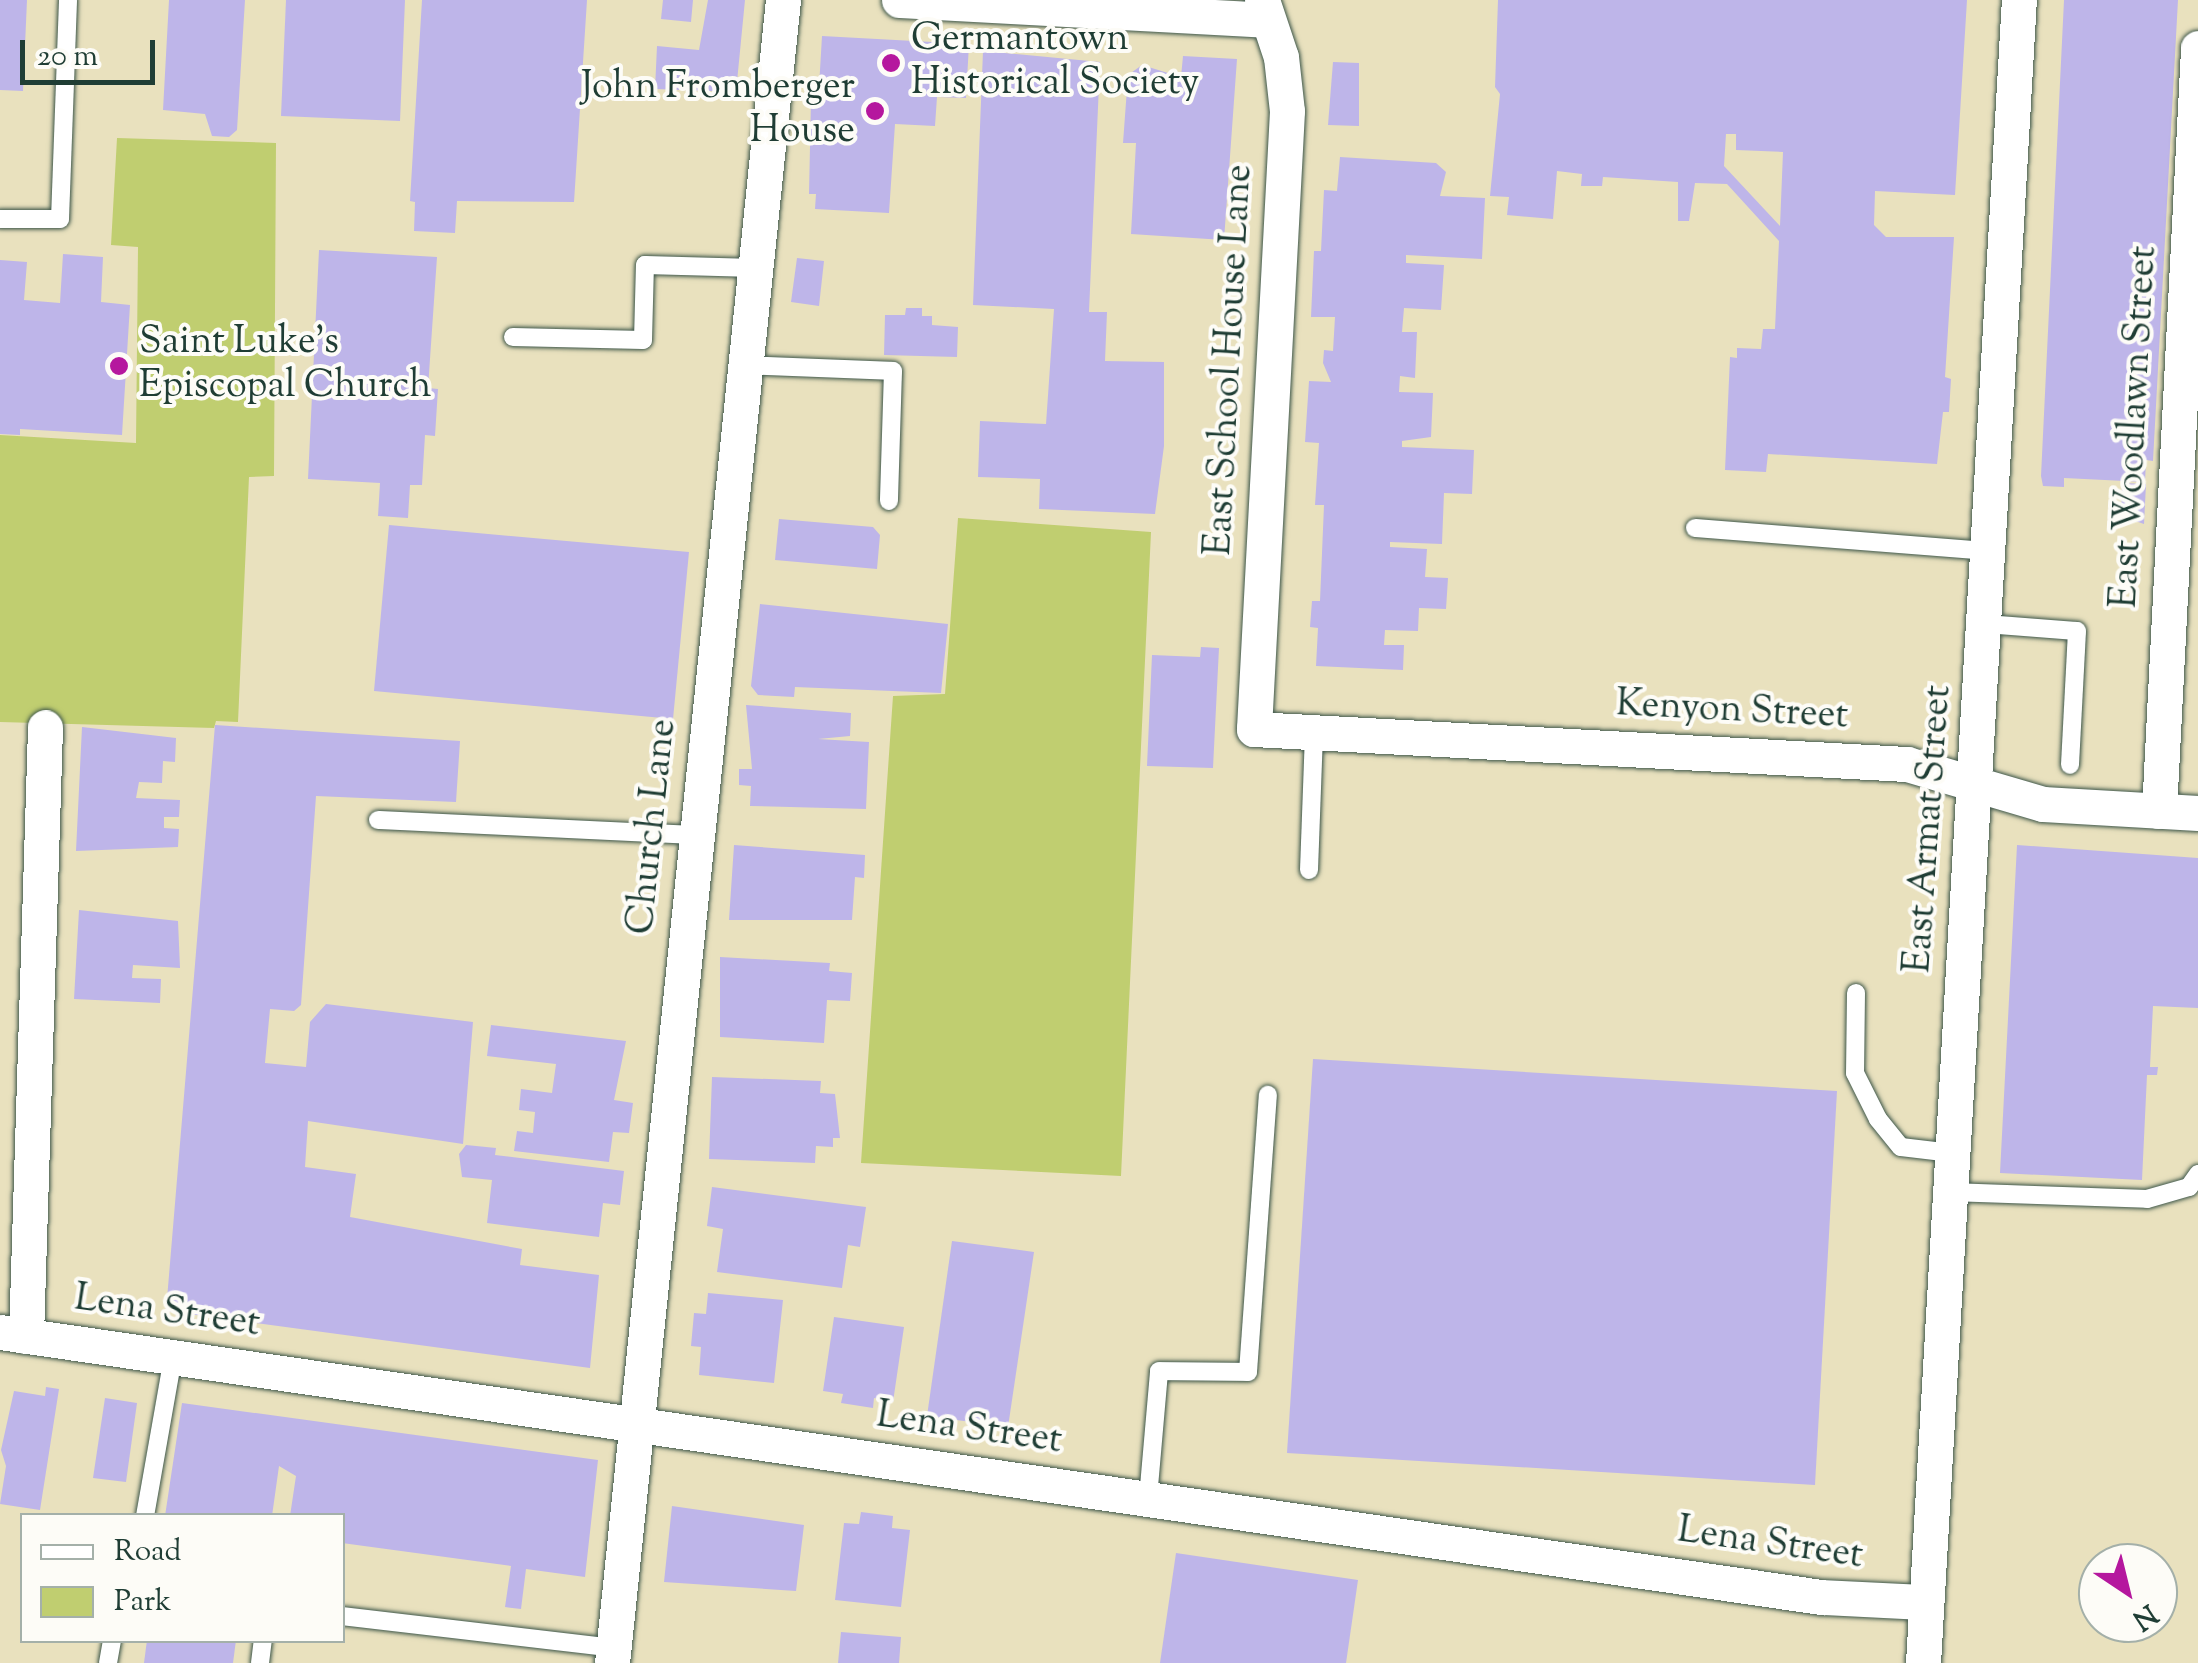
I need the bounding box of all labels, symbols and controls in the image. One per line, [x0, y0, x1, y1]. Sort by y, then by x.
place label: Germantown Historical Society [911, 18, 1199, 107]
scale bar [25, 20, 160, 82]
text: 20 m [37, 36, 98, 79]
marker: Germantown Historical Society [880, 52, 902, 74]
place label: John Fromberger House [581, 66, 855, 156]
marker: John Fromberger House [864, 100, 886, 122]
street label: East School House Lane [1198, 163, 1264, 557]
street label: East Woodlawn Street [2104, 245, 2168, 609]
place label: Saint Luke's Episcopal Church [139, 321, 432, 410]
marker: Saint Luke's Episcopal Church [108, 355, 130, 377]
street label: Kenyon Street [1615, 683, 1849, 741]
street label: East Armat Street [1897, 683, 1963, 975]
street label: Church Lane [620, 717, 688, 937]
street label: Lena Street [71, 1277, 263, 1349]
street label: Lena Street [873, 1394, 1065, 1466]
street label: Lena Street [1674, 1509, 1866, 1581]
legend [20, 1513, 345, 1643]
text: Road [114, 1531, 181, 1574]
north arrow [2078, 1543, 2178, 1643]
text: Park [114, 1581, 171, 1624]
text: N [2123, 1593, 2165, 1639]

